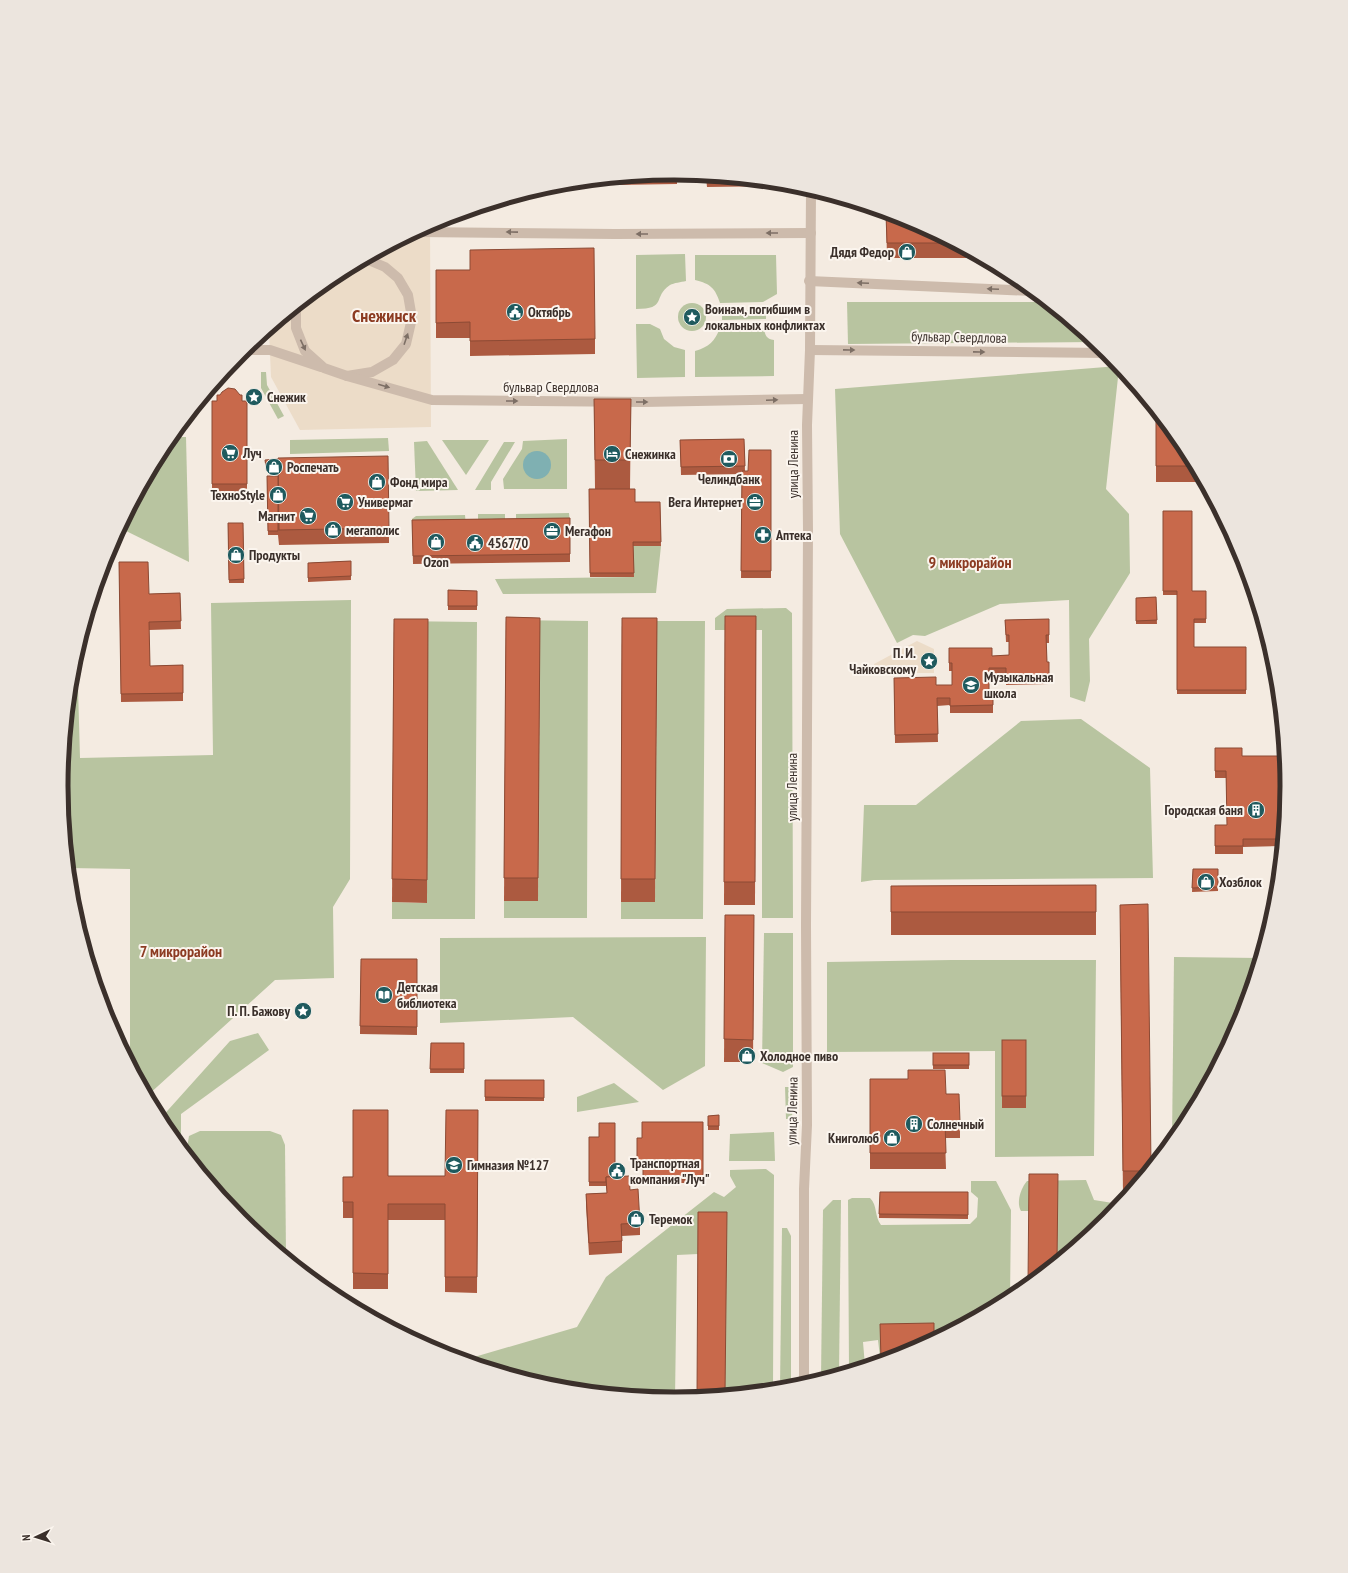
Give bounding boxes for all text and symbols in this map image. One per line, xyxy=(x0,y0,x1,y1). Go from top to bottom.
one-way arrow xyxy=(506,229,518,236)
one-way arrow xyxy=(765,230,778,236)
one-way arrow xyxy=(635,231,648,237)
shop icon: Дядя Федор xyxy=(897,242,917,262)
place label: Дядя Федор xyxy=(830,243,894,261)
one-way arrow xyxy=(857,280,869,287)
one-way arrow xyxy=(987,286,999,293)
place label: Воинам, погибшим в локальных конфликтах xyxy=(704,300,826,334)
public building icon: Октябрь xyxy=(505,302,525,322)
place label: Октябрь xyxy=(528,303,571,321)
district label: Снежинск xyxy=(352,304,417,327)
place icon: Воинам, погибшим в локальных конфликтах xyxy=(682,307,702,327)
street label: бульвар Свердлова xyxy=(911,327,1007,347)
one-way arrow xyxy=(403,333,409,345)
one-way arrow xyxy=(300,339,306,350)
one-way arrow xyxy=(843,347,855,354)
one-way arrow xyxy=(973,349,986,355)
street label: бульвар Свердлова xyxy=(503,378,599,396)
one-way arrow xyxy=(378,384,391,390)
place icon: Снежик xyxy=(244,387,264,407)
place label: Снежик xyxy=(267,388,306,406)
one-way arrow xyxy=(766,397,779,403)
one-way arrow xyxy=(506,398,519,404)
one-way arrow xyxy=(636,399,649,405)
street label: улица Ленина xyxy=(784,430,802,498)
supermarket icon: Луч xyxy=(220,443,240,463)
place label: Луч xyxy=(242,444,262,462)
hotel icon: Снежинка xyxy=(602,444,622,464)
place label: Снежинка xyxy=(625,445,676,463)
bank icon: Челиндбанк xyxy=(719,449,739,469)
shop icon: Роспечать xyxy=(264,457,284,477)
place label: Роспечать xyxy=(287,458,339,476)
place label: Челиндбанк xyxy=(698,470,760,488)
shop icon: Фонд мира xyxy=(367,472,387,492)
place label: Фонд мира xyxy=(390,473,448,491)
shop icon: ТехноStyle xyxy=(268,485,288,505)
place label: ТехноStyle xyxy=(210,486,265,504)
supermarket icon: Универмаг xyxy=(335,492,355,512)
office icon: Вега Интернет xyxy=(745,492,765,512)
place label: Универмаг xyxy=(357,493,413,511)
place label: Вега Интернет xyxy=(668,493,742,511)
supermarket icon: Магнит xyxy=(298,506,318,526)
place label: Магнит xyxy=(258,507,295,525)
shop icon: мегаполис xyxy=(323,520,343,540)
place label: мегаполис xyxy=(346,521,400,539)
office icon: Мегафон xyxy=(542,521,562,541)
place label: Мегафон xyxy=(565,522,611,540)
pharmacy icon: Аптека xyxy=(753,525,773,545)
place label: Аптека xyxy=(775,526,812,544)
shop icon: Ozon xyxy=(426,532,446,552)
public building icon: 456770 xyxy=(465,533,485,553)
place label: 456770 xyxy=(488,534,528,552)
shop icon: Продукты xyxy=(226,545,246,565)
place label: Продукты xyxy=(249,546,300,564)
district label: 9 микрорайон xyxy=(928,552,1012,572)
place label: Ozon xyxy=(423,553,449,571)
place label: П. И. Чайковскому xyxy=(849,644,916,678)
place icon: П. И. Чайковскому xyxy=(919,651,939,671)
place label: Музыкальная школа xyxy=(984,668,1053,702)
school or university icon: Музыкальная школа xyxy=(961,675,981,695)
street label: улица Ленина xyxy=(783,753,801,821)
building icon: Городская баня xyxy=(1246,800,1266,820)
place label: Городская баня xyxy=(1164,801,1243,819)
shop icon: Хозблок xyxy=(1196,872,1216,892)
place label: Хозблок xyxy=(1219,873,1262,891)
district label: 7 микрорайон xyxy=(140,941,222,961)
place label: Детская библиотека xyxy=(397,978,457,1012)
library icon: Детская библиотека xyxy=(374,985,394,1005)
place icon: П. П. Бажову xyxy=(293,1001,313,1021)
place label: П. П. Бажову xyxy=(227,1002,290,1020)
shop icon: Холодное пиво xyxy=(737,1046,757,1066)
place label: Холодное пиво xyxy=(760,1047,838,1065)
street label: улица Ленина xyxy=(782,1077,802,1145)
building icon: Солнечный xyxy=(904,1114,924,1134)
place label: Солнечный xyxy=(927,1115,984,1133)
shop icon: Книголюб xyxy=(882,1128,902,1148)
place label: Книголюб xyxy=(828,1129,879,1147)
place label: Транспортная компания "Луч" xyxy=(630,1154,710,1188)
school or university icon: Гимназия №127 xyxy=(444,1155,464,1175)
place label: Гимназия №127 xyxy=(467,1156,549,1174)
public building icon: Транспортная компания "Луч" xyxy=(607,1161,627,1181)
shop icon: Теремок xyxy=(626,1209,646,1229)
place label: Теремок xyxy=(649,1210,692,1228)
north arrow xyxy=(16,1517,56,1557)
text: N xyxy=(19,1534,33,1541)

